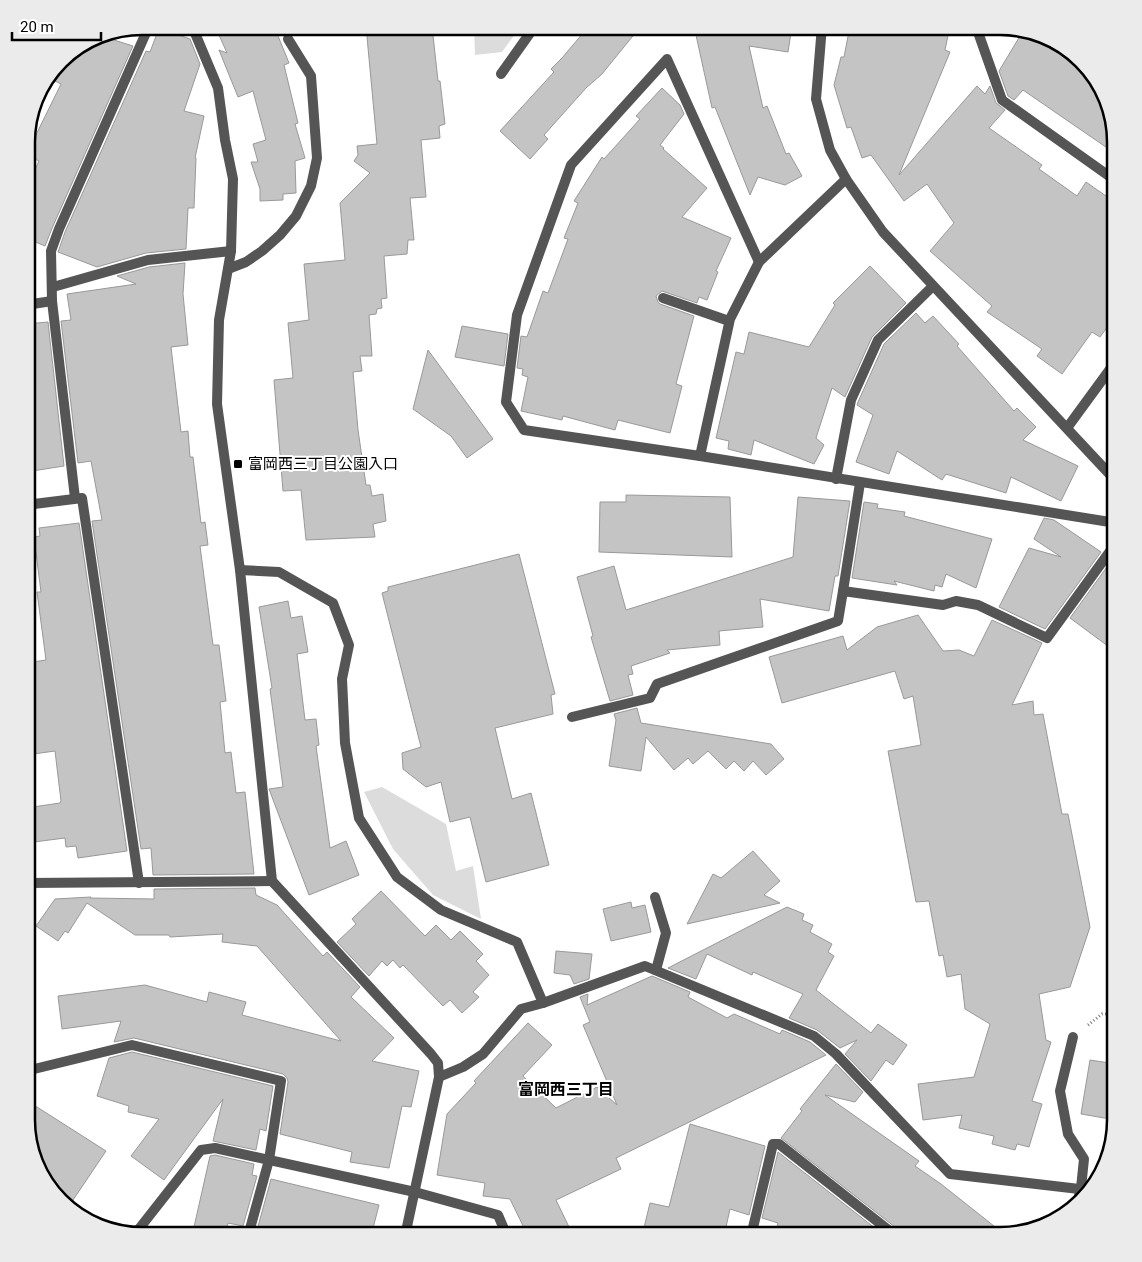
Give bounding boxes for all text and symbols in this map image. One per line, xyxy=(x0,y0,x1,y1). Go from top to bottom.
scale bar xyxy=(12,10,101,42)
text: 20 m xyxy=(20,18,54,36)
place label: 富岡西三丁目公園入口 xyxy=(248,455,398,473)
marker: 富岡西三丁目公園入口 xyxy=(232,458,244,470)
district label: 富岡西三丁目 xyxy=(518,1080,614,1099)

